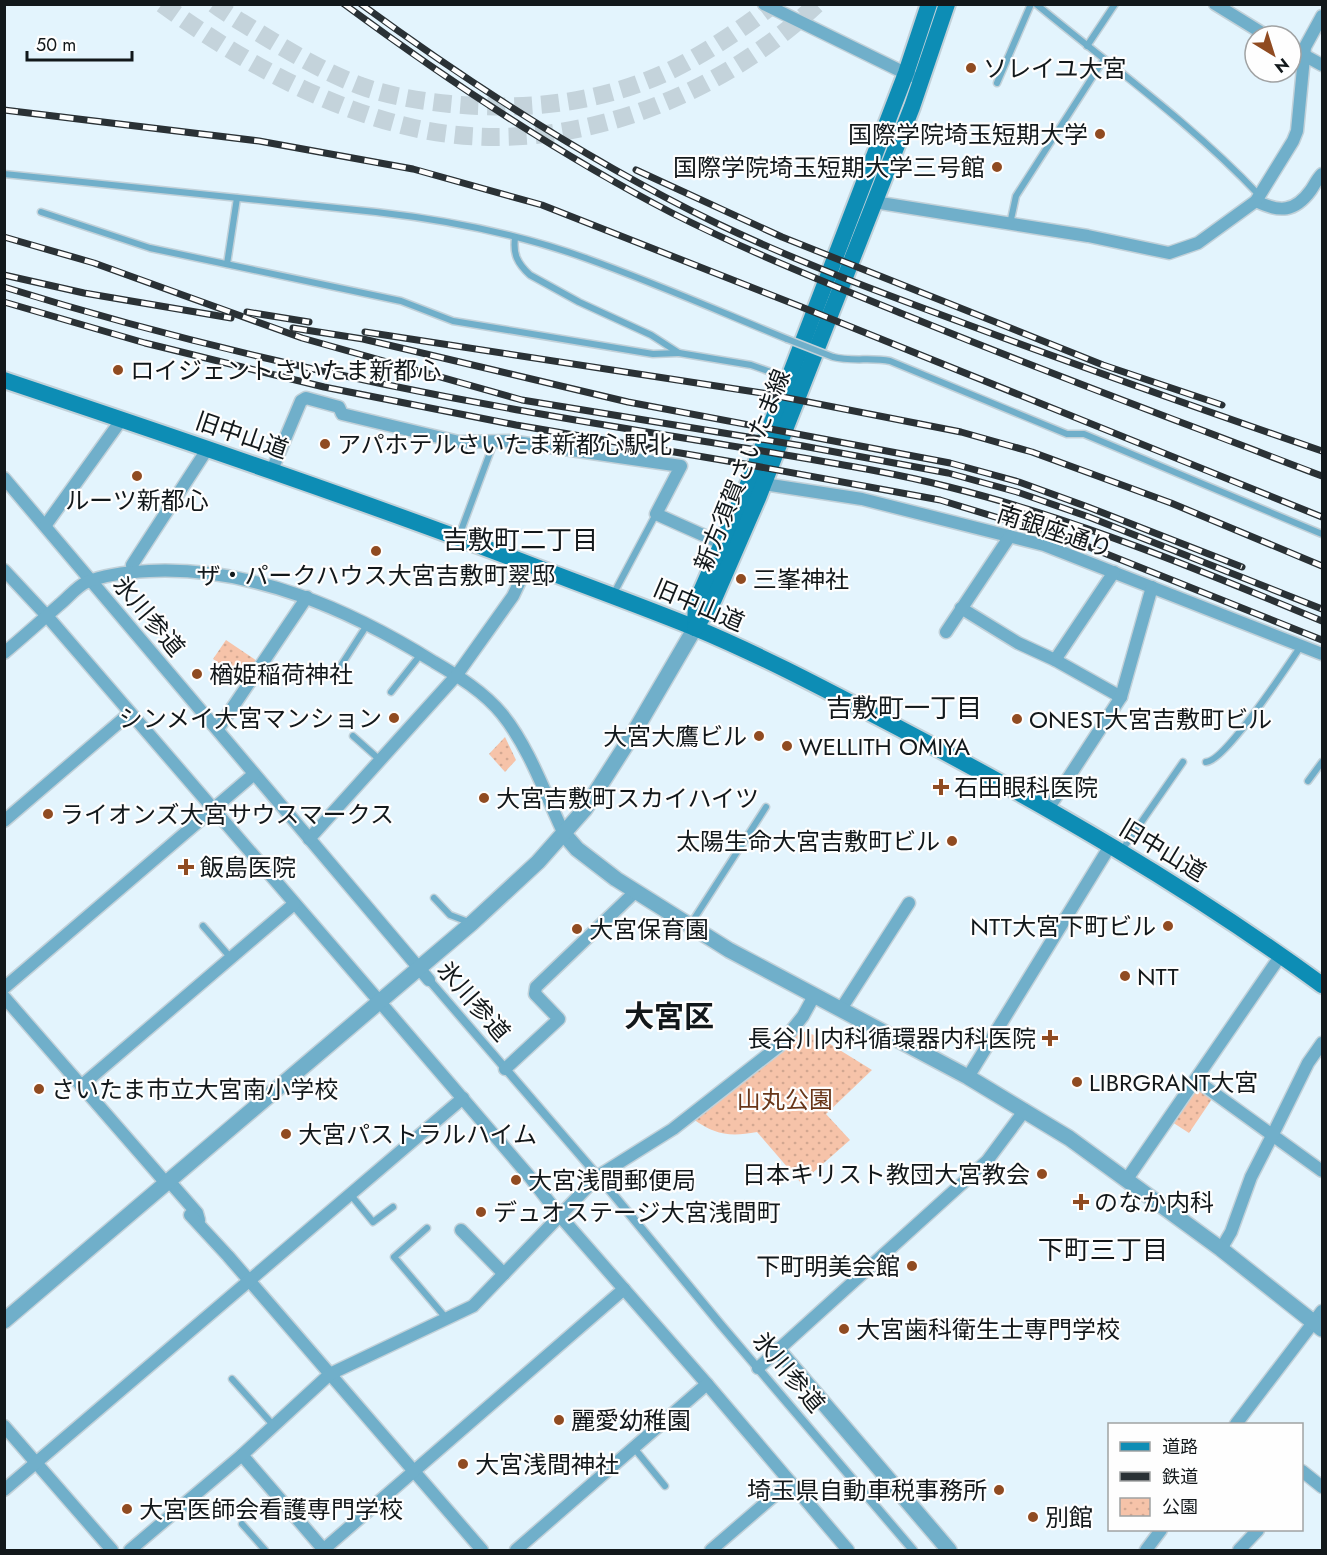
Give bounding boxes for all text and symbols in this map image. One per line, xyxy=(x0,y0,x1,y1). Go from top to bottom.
scale bar xyxy=(27,24,132,62)
north arrow xyxy=(1243,24,1303,84)
text: 50 m xyxy=(36,32,76,58)
place label: ソレイユ大宮 xyxy=(983,51,1127,86)
text: N xyxy=(1270,52,1294,78)
marker: ソレイユ大宮 xyxy=(964,61,978,75)
place label: 国際学院埼玉短期大学 xyxy=(848,117,1088,152)
marker: 国際学院埼玉短期大学 xyxy=(1093,127,1107,141)
place label: 国際学院埼玉短期大学三号館 xyxy=(673,150,985,185)
marker: 国際学院埼玉短期大学三号館 xyxy=(990,160,1004,174)
place label: ロイジェントさいたま新都心 xyxy=(130,353,441,388)
marker: ロイジェントさいたま新都心 xyxy=(111,363,125,377)
street label: 新方須賀さいたま線 xyxy=(685,364,799,576)
street label: 旧中山道 xyxy=(191,403,293,467)
place label: アパホテルさいたま新都心駅北 xyxy=(337,427,672,462)
marker: アパホテルさいたま新都心駅北 xyxy=(318,437,332,451)
marker: ルーツ新都心 xyxy=(130,469,144,483)
place label: ルーツ新都心 xyxy=(65,483,209,518)
street label: 南銀座通り xyxy=(993,496,1117,566)
district label: 吉敷町二丁目 xyxy=(442,521,598,559)
marker: ザ・パークハウス大宮吉敷町翠邸 xyxy=(369,544,383,558)
place label: ザ・パークハウス大宮吉敷町翠邸 xyxy=(197,558,555,593)
place label: 三峯神社 xyxy=(753,562,849,597)
street label: 氷川参道 xyxy=(105,568,193,664)
street label: 旧中山道 xyxy=(648,570,750,640)
marker: 三峯神社 xyxy=(734,572,748,586)
place label: 楢姫稲荷神社 xyxy=(209,657,353,692)
marker: 楢姫稲荷神社 xyxy=(190,667,204,681)
district label: 吉敷町一丁目 xyxy=(826,689,982,727)
place label: シンメイ大宮マンション xyxy=(119,701,382,736)
place label: ONEST大宮吉敷町ビル xyxy=(1029,702,1272,737)
marker: シンメイ大宮マンション xyxy=(387,711,401,725)
marker: ONEST大宮吉敷町ビル xyxy=(1010,712,1024,726)
place label: 大宮大鷹ビル xyxy=(603,719,747,754)
marker: 大宮大鷹ビル xyxy=(752,729,766,743)
place label: WELLITH OMIYA xyxy=(799,729,970,764)
marker: WELLITH OMIYA xyxy=(780,739,794,753)
place label: 石田眼科医院 xyxy=(954,770,1098,805)
marker: 石田眼科医院 xyxy=(932,778,950,796)
place label: 大宮吉敷町スカイハイツ xyxy=(496,781,759,816)
marker: 大宮吉敷町スカイハイツ xyxy=(477,791,491,805)
place label: ライオンズ大宮サウスマークス xyxy=(60,797,394,832)
marker: ライオンズ大宮サウスマークス xyxy=(41,807,55,821)
street label: 旧中山道 xyxy=(1113,810,1213,890)
place label: 太陽生命大宮吉敷町ビル xyxy=(676,824,940,859)
marker: 太陽生命大宮吉敷町ビル xyxy=(945,834,959,848)
place label: 飯島医院 xyxy=(200,850,296,885)
marker: 飯島医院 xyxy=(177,858,195,876)
place label: NTT大宮下町ビル xyxy=(970,909,1156,944)
place label: 大宮保育園 xyxy=(589,912,709,947)
marker: NTT大宮下町ビル xyxy=(1161,919,1175,933)
marker: 大宮保育園 xyxy=(570,922,584,936)
street label: 氷川参道 xyxy=(429,953,519,1049)
place label: NTT xyxy=(1137,959,1179,994)
marker: NTT xyxy=(1118,969,1132,983)
district label: 大宮区 xyxy=(624,995,714,1038)
place label: 長谷川内科循環器内科医院 xyxy=(748,1021,1036,1056)
marker: 長谷川内科循環器内科医院 xyxy=(1041,1029,1059,1047)
place label: LIBRGRANT大宮 xyxy=(1089,1065,1258,1100)
place label: さいたま市立大宮南小学校 xyxy=(51,1072,338,1107)
marker: LIBRGRANT大宮 xyxy=(1070,1075,1084,1089)
marker: さいたま市立大宮南小学校 xyxy=(32,1082,46,1096)
park label: 山丸公園 xyxy=(737,1082,833,1117)
place label: 大宮パストラルハイム xyxy=(298,1117,537,1152)
marker: 大宮パストラルハイム xyxy=(279,1127,293,1141)
place label: 日本キリスト教団大宮教会 xyxy=(742,1157,1030,1192)
place label: 大宮浅間郵便局 xyxy=(528,1163,696,1198)
marker: 日本キリスト教団大宮教会 xyxy=(1035,1167,1049,1181)
marker: 大宮浅間郵便局 xyxy=(509,1173,523,1187)
place label: のなか内科 xyxy=(1094,1185,1214,1220)
marker: のなか内科 xyxy=(1072,1193,1090,1211)
place label: デュオステージ大宮浅間町 xyxy=(493,1195,781,1230)
marker: デュオステージ大宮浅間町 xyxy=(474,1205,488,1219)
district label: 下町三丁目 xyxy=(1038,1231,1168,1269)
place label: 下町明美会館 xyxy=(756,1249,900,1284)
marker: 下町明美会館 xyxy=(905,1259,919,1273)
place label: 大宮歯科衛生士専門学校 xyxy=(856,1312,1120,1347)
marker: 大宮歯科衛生士専門学校 xyxy=(837,1322,851,1336)
street label: 氷川参道 xyxy=(745,1324,833,1420)
place label: 麗愛幼稚園 xyxy=(571,1403,691,1438)
marker: 麗愛幼稚園 xyxy=(552,1413,566,1427)
legend xyxy=(1108,1423,1303,1531)
text: 道路 xyxy=(1162,1434,1198,1460)
place label: 大宮浅間神社 xyxy=(475,1447,619,1482)
marker: 大宮浅間神社 xyxy=(456,1457,470,1471)
text: 鉄道 xyxy=(1162,1464,1198,1490)
place label: 埼玉県自動車税事務所 xyxy=(747,1473,987,1508)
marker: 埼玉県自動車税事務所 xyxy=(992,1483,1006,1497)
place label: 大宮医師会看護専門学校 xyxy=(139,1492,403,1527)
text: 公園 xyxy=(1162,1494,1198,1520)
place label: 別館 xyxy=(1045,1500,1093,1535)
marker: 大宮医師会看護専門学校 xyxy=(120,1502,134,1516)
marker: 別館 xyxy=(1026,1510,1040,1524)

